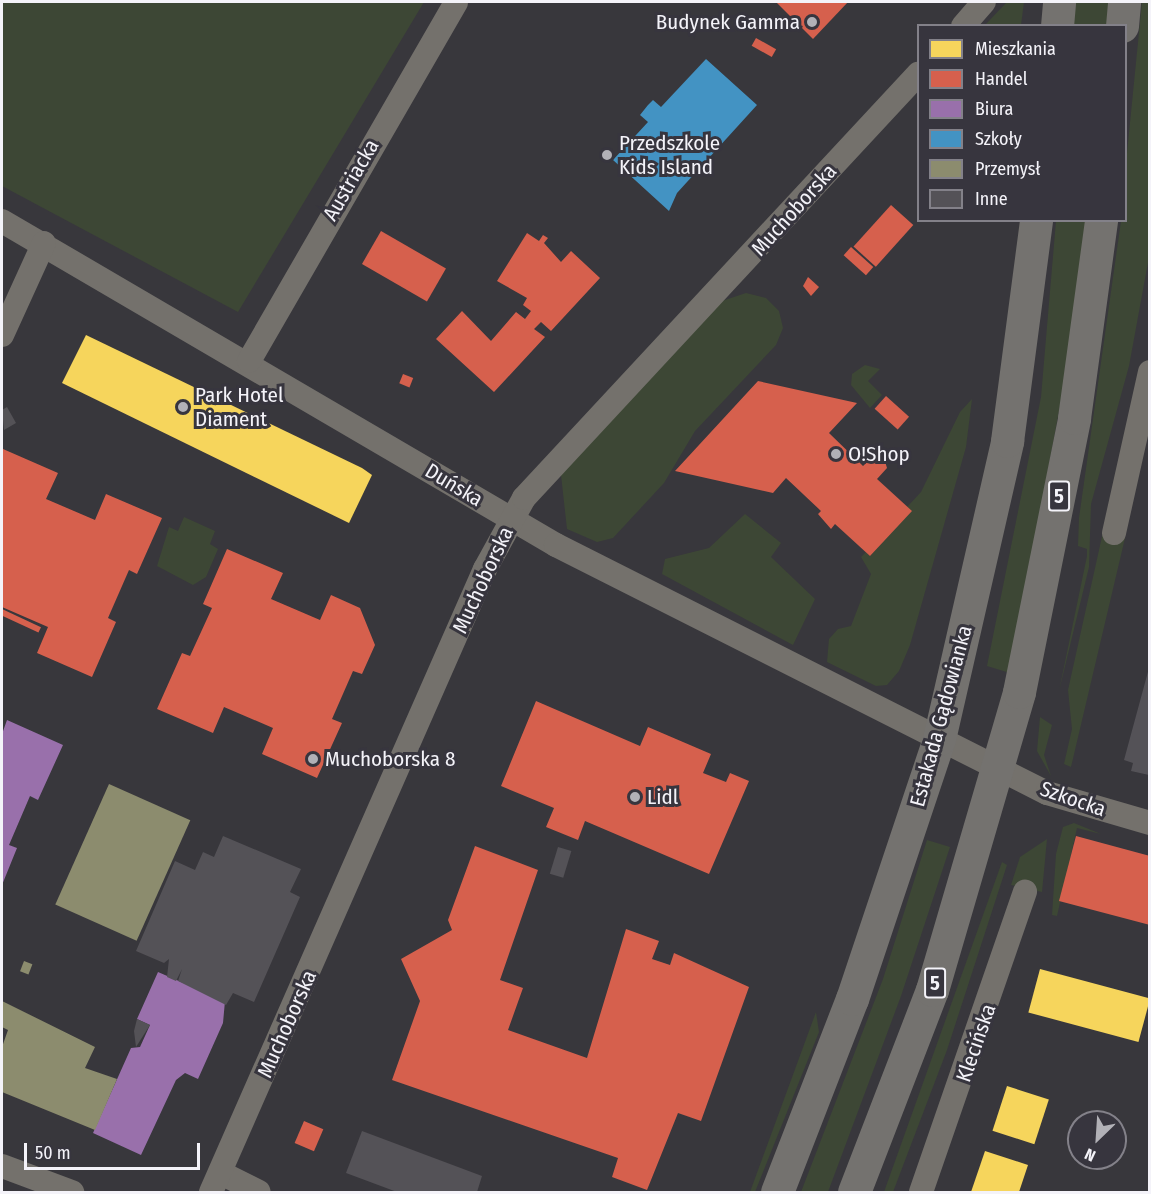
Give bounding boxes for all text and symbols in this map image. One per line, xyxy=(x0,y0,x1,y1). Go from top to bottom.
place label: Budynek Gamma xyxy=(656,9,800,35)
marker: Budynek Gamma xyxy=(805,15,819,29)
legend xyxy=(917,24,1127,222)
text: Mieszkania xyxy=(975,38,1056,60)
text: Handel xyxy=(975,68,1028,90)
text: Biura xyxy=(975,98,1013,120)
text: Szkoły xyxy=(975,128,1022,150)
place label: Przedszkole Kids Island xyxy=(619,130,720,180)
street label: Austriacka xyxy=(318,135,384,225)
marker: Przedszkole Kids Island xyxy=(600,148,614,162)
text: Przemysł xyxy=(975,158,1040,180)
street label: Muchoborska xyxy=(746,159,842,261)
text: Inne xyxy=(975,188,1008,210)
place label: Park Hotel Diament xyxy=(195,382,283,432)
marker: Park Hotel Diament xyxy=(176,400,190,414)
place label: O!Shop xyxy=(848,441,910,467)
marker: O!Shop xyxy=(829,447,843,461)
street label: Duńska xyxy=(421,458,487,512)
road number: 5 xyxy=(1047,479,1071,513)
street label: Muchoborska xyxy=(447,523,519,637)
street label: Estakada Gądowianka xyxy=(905,623,977,809)
place label: Muchoborska 8 xyxy=(325,746,455,772)
marker: Muchoborska 8 xyxy=(306,752,320,766)
street label: Szkocka xyxy=(1037,776,1109,822)
place label: Lidl xyxy=(647,784,678,810)
marker: Lidl xyxy=(628,790,642,804)
street label: Muchoborska xyxy=(252,966,322,1082)
road number: 5 xyxy=(923,966,947,1000)
street label: Klecińska xyxy=(951,1001,1001,1085)
north arrow xyxy=(1067,1110,1127,1170)
scale bar xyxy=(27,1131,202,1169)
text: 50 m xyxy=(35,1142,71,1164)
text: N xyxy=(1082,1144,1098,1166)

